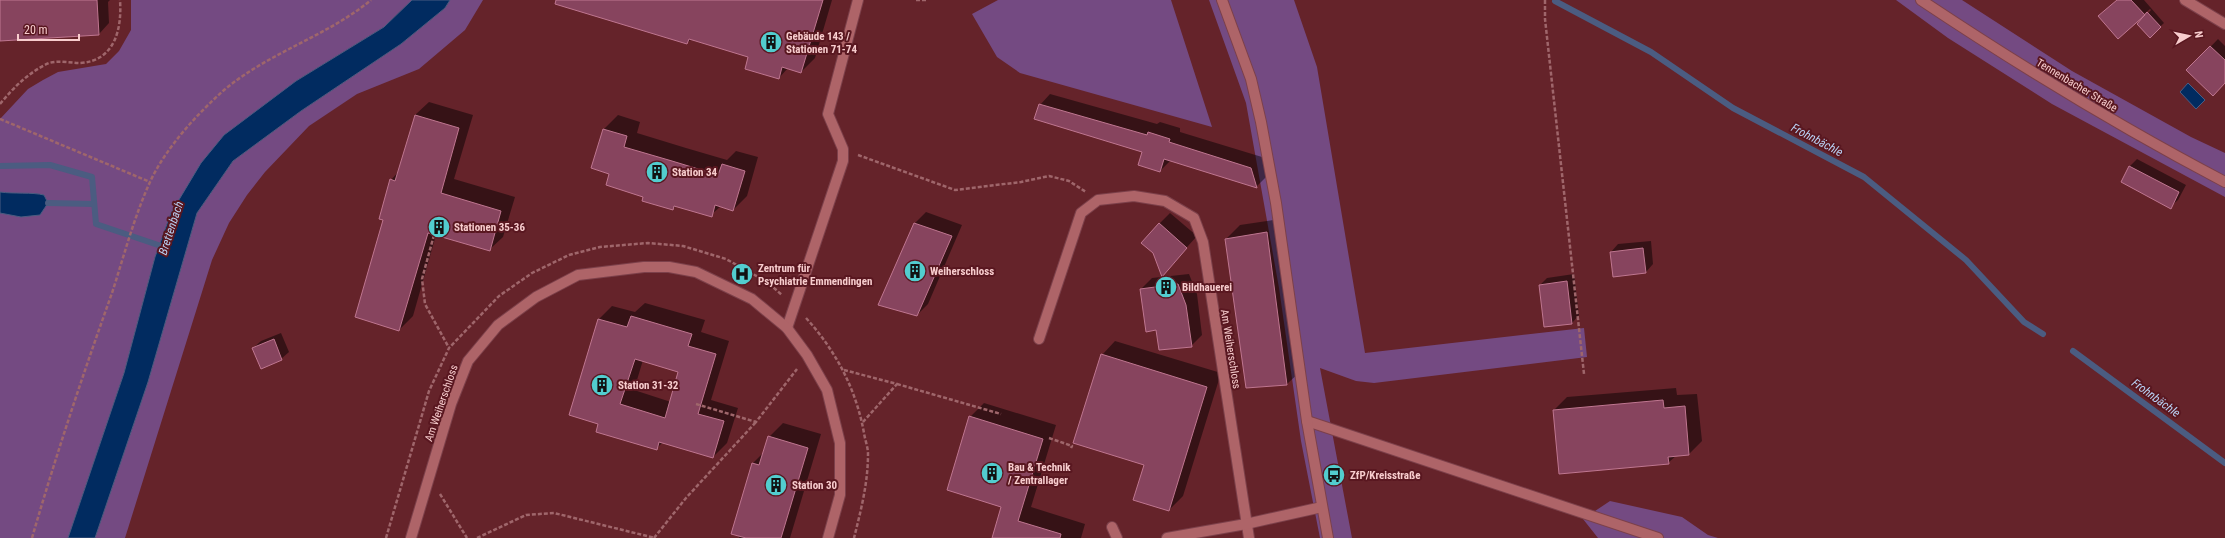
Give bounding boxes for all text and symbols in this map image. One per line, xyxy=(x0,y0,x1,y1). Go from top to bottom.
scale bar xyxy=(18,16,79,42)
north arrow xyxy=(2169,16,2209,56)
text: 20 m xyxy=(24,23,48,37)
building icon: Gebäude 143 / Stationen 71-74 xyxy=(758,29,784,55)
place label: Gebäude 143 / Stationen 71-74 xyxy=(786,30,857,56)
text: N xyxy=(2191,30,2205,39)
street label: Tennenbacher Straße xyxy=(2034,56,2119,115)
water label: Frohnbächle xyxy=(1789,121,1846,160)
building icon: Station 34 xyxy=(644,159,670,185)
place label: Station 34 xyxy=(672,166,718,179)
water label: Brettenbach xyxy=(156,199,186,257)
building icon: Stationen 35-36 xyxy=(426,214,452,240)
place label: Stationen 35-36 xyxy=(454,221,525,234)
building icon: Weiherschloss xyxy=(902,258,928,284)
hospital icon: Zentrum für Psychiatrie Emmendingen xyxy=(729,261,755,287)
place label: Zentrum für Psychiatrie Emmendingen xyxy=(758,262,872,288)
place label: Weiherschloss xyxy=(930,265,994,278)
building icon: Bildhauerei xyxy=(1153,274,1179,300)
place label: Bildhauerei xyxy=(1182,281,1232,294)
street label: Am Weiherschloss xyxy=(1218,308,1243,390)
street label: Am Weiherschloss xyxy=(422,363,461,443)
building icon: Station 31-32 xyxy=(589,372,615,398)
water label: Frohnbächle xyxy=(2129,376,2183,421)
place label: Station 31-32 xyxy=(618,379,679,392)
building icon: Bau & Technik / Zentrallager xyxy=(979,460,1005,486)
place label: Bau & Technik / Zentrallager xyxy=(1008,461,1071,487)
bus stop icon: ZfP/Kreisstraße xyxy=(1321,462,1347,488)
place label: ZfP/Kreisstraße xyxy=(1350,469,1420,482)
building icon: Station 30 xyxy=(763,472,789,498)
place label: Station 30 xyxy=(792,479,838,492)

